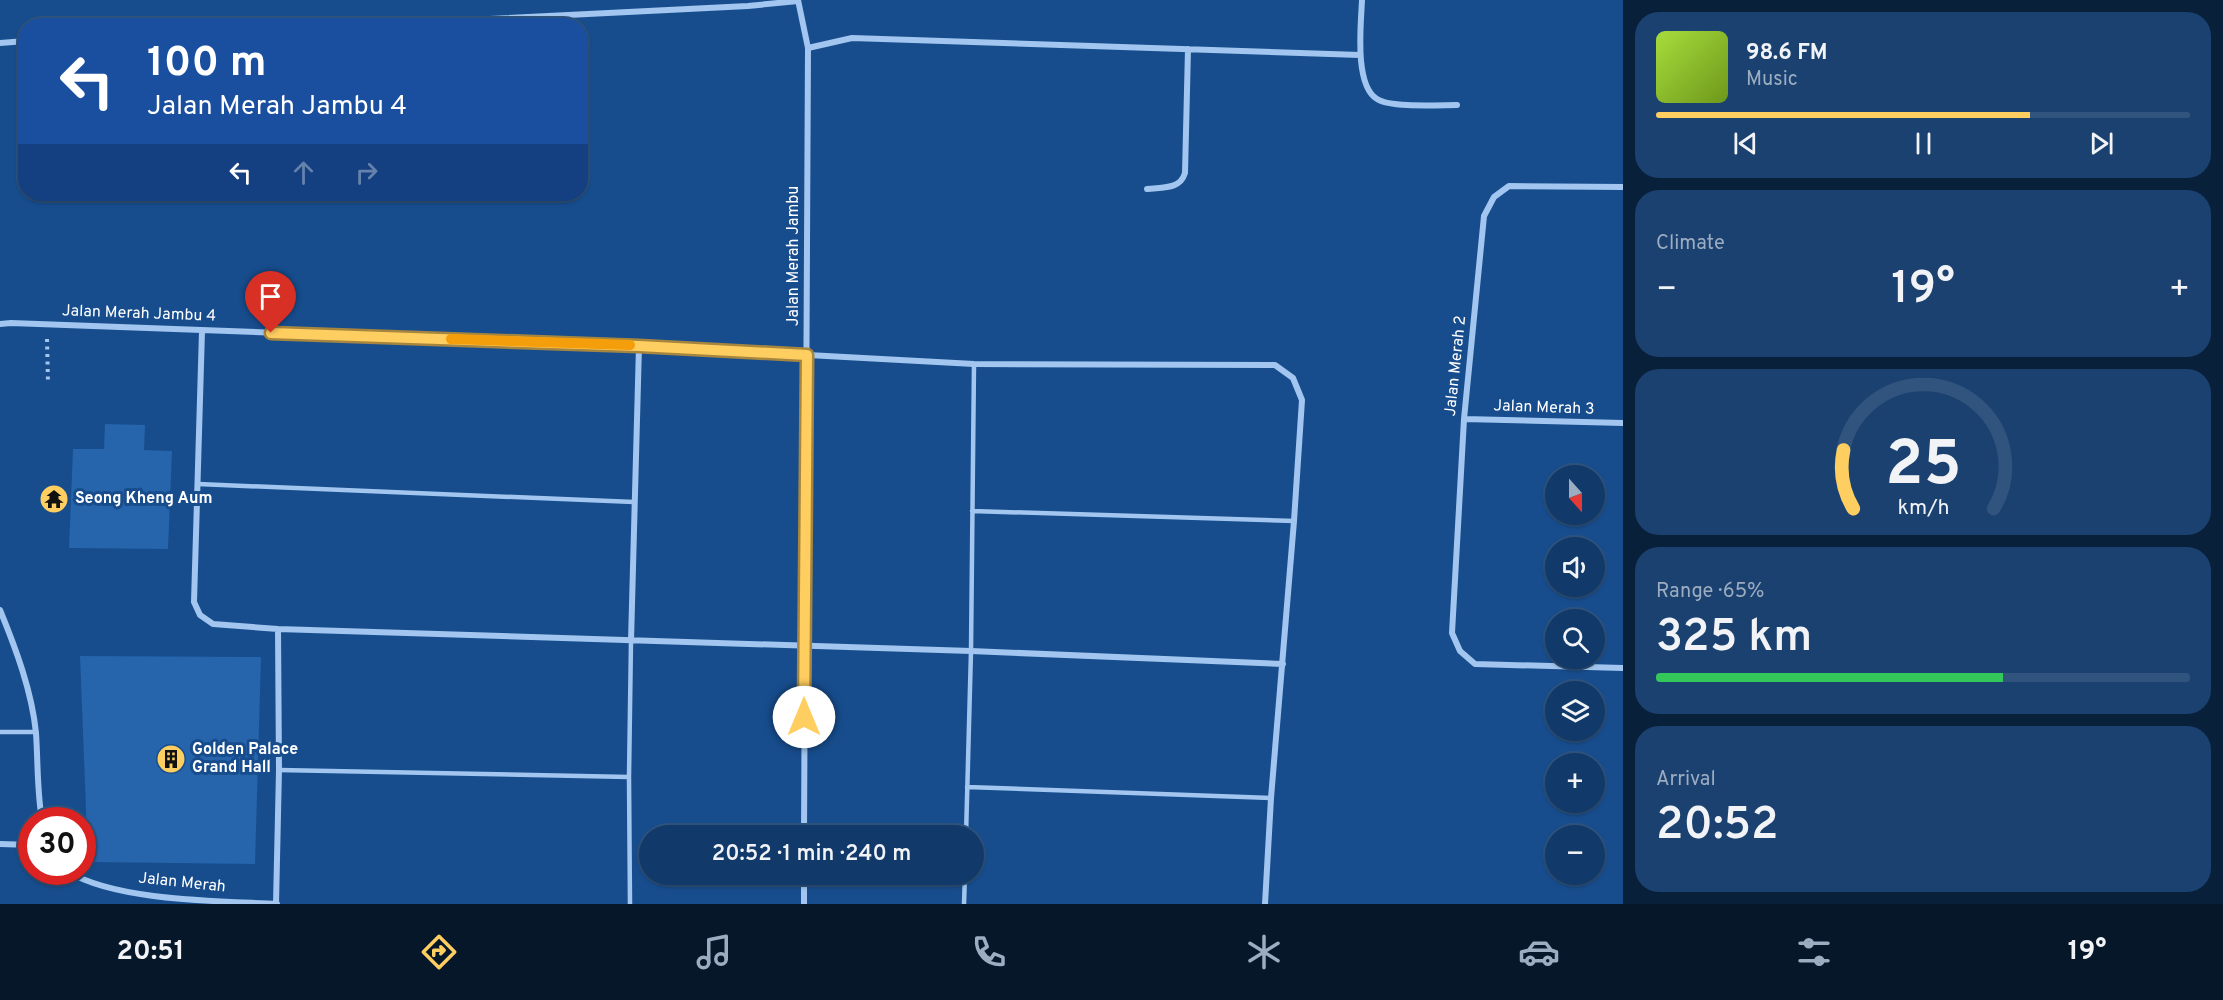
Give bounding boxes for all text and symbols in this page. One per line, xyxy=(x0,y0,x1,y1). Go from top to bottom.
text: 100 m xyxy=(147,38,266,91)
text: 98.6 FM xyxy=(1746,40,1828,67)
icon: left xyxy=(48,42,126,120)
text: Music xyxy=(1746,67,1798,93)
text: Jalan Merah Jambu 4 xyxy=(147,90,407,124)
icon: previous xyxy=(1729,127,1762,160)
icon: pause xyxy=(1907,127,1940,160)
icon: next xyxy=(2085,127,2118,160)
icon: left xyxy=(224,156,257,189)
icon: ahead xyxy=(287,156,320,189)
icon: right xyxy=(350,156,383,189)
street label: Jalan Merah Jambu xyxy=(784,186,804,326)
text: Climate xyxy=(1656,231,1725,257)
text: 19° xyxy=(1891,262,1955,319)
text: − xyxy=(1656,270,1677,312)
text: + xyxy=(2169,270,2190,312)
pin xyxy=(245,271,296,333)
icon: arrive xyxy=(254,280,287,313)
street label: Jalan Merah Jambu 4 xyxy=(62,301,216,327)
street label: Jalan Merah 2 xyxy=(1441,315,1471,417)
street label: Jalan Merah 3 xyxy=(1493,396,1595,420)
text: 25 xyxy=(1885,428,1961,507)
north arrow xyxy=(1545,465,1605,525)
map controls xyxy=(1545,465,1605,885)
temple icon: Seong Kheng Aum xyxy=(38,483,70,515)
place label: Seong Kheng Aum xyxy=(75,489,212,509)
text: km/h xyxy=(1897,495,1949,522)
button: sound xyxy=(1545,537,1605,597)
text: Range · 65% xyxy=(1656,579,1765,605)
button: search xyxy=(1545,609,1605,669)
text: 325 km xyxy=(1656,610,1812,667)
button: layers xyxy=(1545,681,1605,741)
position arrow xyxy=(772,685,836,749)
place label: Golden Palace Grand Hall xyxy=(192,740,298,778)
building icon: Golden Palace Grand Hall xyxy=(155,743,187,775)
button: + xyxy=(1545,753,1605,813)
text: Arrival xyxy=(1656,767,1716,793)
text: 20:52 xyxy=(1656,798,1779,855)
speed limit sign: 30 xyxy=(18,807,96,885)
button: − xyxy=(1545,825,1605,885)
text: 20:52 · 1 min · 240 m xyxy=(712,841,911,868)
street label: Jalan Merah xyxy=(137,868,227,898)
icon: directions xyxy=(418,931,460,973)
icon: music xyxy=(693,931,735,973)
icon: phone xyxy=(968,931,1010,973)
icon: climate xyxy=(1243,931,1285,973)
icon: car xyxy=(1518,931,1560,973)
icon: filters xyxy=(1793,931,1835,973)
text: 20:51 xyxy=(117,935,185,969)
text: 19° xyxy=(2068,935,2106,969)

